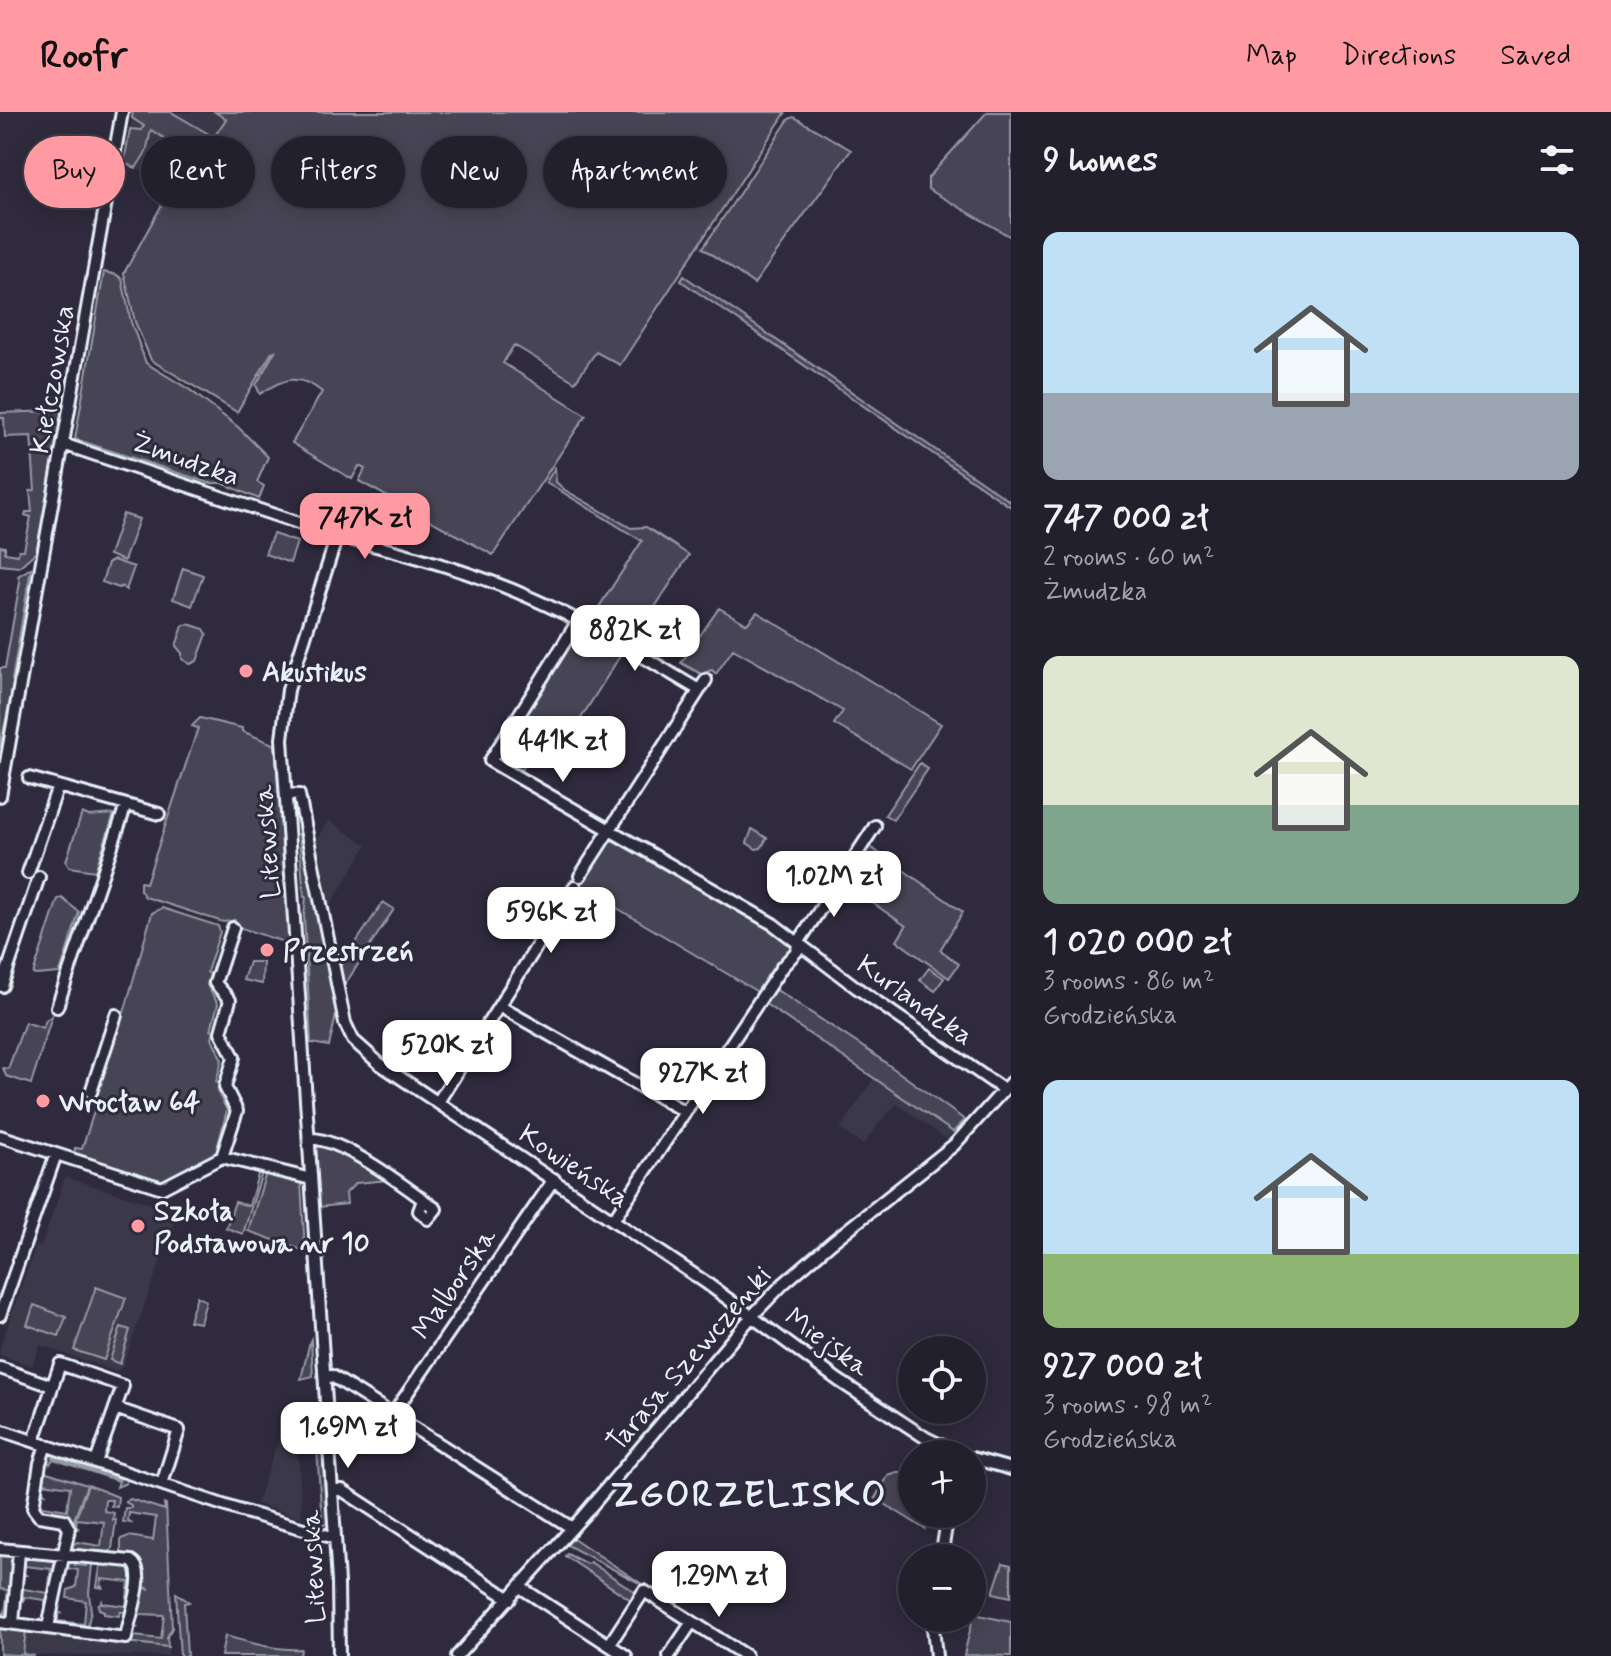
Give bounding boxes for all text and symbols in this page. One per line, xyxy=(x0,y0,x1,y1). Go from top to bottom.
text: Roofr xyxy=(40,32,127,81)
text: Map xyxy=(1246,38,1297,75)
text: Directions xyxy=(1341,38,1456,75)
text: Saved xyxy=(1500,38,1571,75)
chip: Buy xyxy=(24,136,125,208)
chip: Rent xyxy=(141,136,255,208)
chip: Filters xyxy=(271,136,405,208)
chip: New xyxy=(421,136,527,208)
chip: Apartment xyxy=(543,136,727,208)
text: 9 homes xyxy=(1043,138,1158,183)
icon: filters xyxy=(1535,138,1579,182)
icon: home xyxy=(1239,284,1383,428)
street label: Kiełczowska xyxy=(22,302,85,457)
street label: Żmudzka xyxy=(126,425,244,496)
pin: 747K zł xyxy=(291,493,439,561)
text: 747 000 zł xyxy=(1043,496,1209,541)
text: 747K zł xyxy=(318,502,412,536)
text: 2 rooms · 60 m² xyxy=(1043,541,1214,575)
text: Żmudzka xyxy=(1043,575,1147,609)
pin: 882K zł xyxy=(561,605,709,673)
text: 882K zł xyxy=(589,614,681,648)
place label: Akustikus xyxy=(262,655,367,692)
marker: Akustikus xyxy=(237,662,255,680)
icon: home xyxy=(1239,708,1383,852)
pin: 441K zł xyxy=(489,716,637,784)
text: 441K zł xyxy=(518,725,608,759)
street label: Litewska xyxy=(246,784,291,900)
pin: 1.02M zł xyxy=(751,851,917,919)
text: 1.02M zł xyxy=(785,860,883,894)
pin: 596K zł xyxy=(477,887,625,955)
text: 596K zł xyxy=(505,896,597,930)
text: 1 020 000 zł xyxy=(1043,920,1232,965)
place label: Przestrzeń xyxy=(283,934,414,971)
marker: Przestrzeń xyxy=(258,941,276,959)
street label: Kurlandzka xyxy=(849,947,981,1055)
text: 3 rooms · 86 m² xyxy=(1043,965,1214,999)
text: Grodzieńska xyxy=(1043,999,1177,1033)
pin: 520K zł xyxy=(373,1020,521,1088)
text: 520K zł xyxy=(400,1029,494,1063)
pin: 927K zł xyxy=(629,1048,777,1116)
text: 927K zł xyxy=(658,1057,748,1091)
place label: Wrocław 64 xyxy=(59,1085,200,1122)
marker: Wrocław 64 xyxy=(34,1092,52,1110)
street label: Kowieńska xyxy=(511,1116,636,1218)
icon: home xyxy=(1239,1132,1383,1276)
place label: Szkoła Podstawowa nr 10 xyxy=(154,1194,370,1263)
marker: Szkoła Podstawowa nr 10 xyxy=(129,1217,147,1235)
street label: Malborska xyxy=(404,1221,506,1347)
street label: Tarasa Szewczenki xyxy=(599,1259,781,1460)
street label: Miejska xyxy=(777,1300,877,1386)
map controls xyxy=(898,1336,986,1632)
button: locate xyxy=(898,1336,986,1424)
text: 927 000 zł xyxy=(1043,1344,1202,1389)
text: 3 rooms · 98 m² xyxy=(1043,1389,1212,1423)
pin: 1.69M zł xyxy=(265,1402,431,1470)
text: 1.69M zł xyxy=(299,1411,397,1445)
text: Grodzieńska xyxy=(1043,1423,1177,1457)
button: + xyxy=(898,1440,986,1528)
district label: ZGORZELISKO xyxy=(610,1473,888,1520)
street label: Litewska xyxy=(293,1509,336,1625)
button: − xyxy=(898,1544,986,1632)
pin: 1.29M zł xyxy=(636,1551,802,1619)
text: 1.29M zł xyxy=(670,1560,768,1594)

